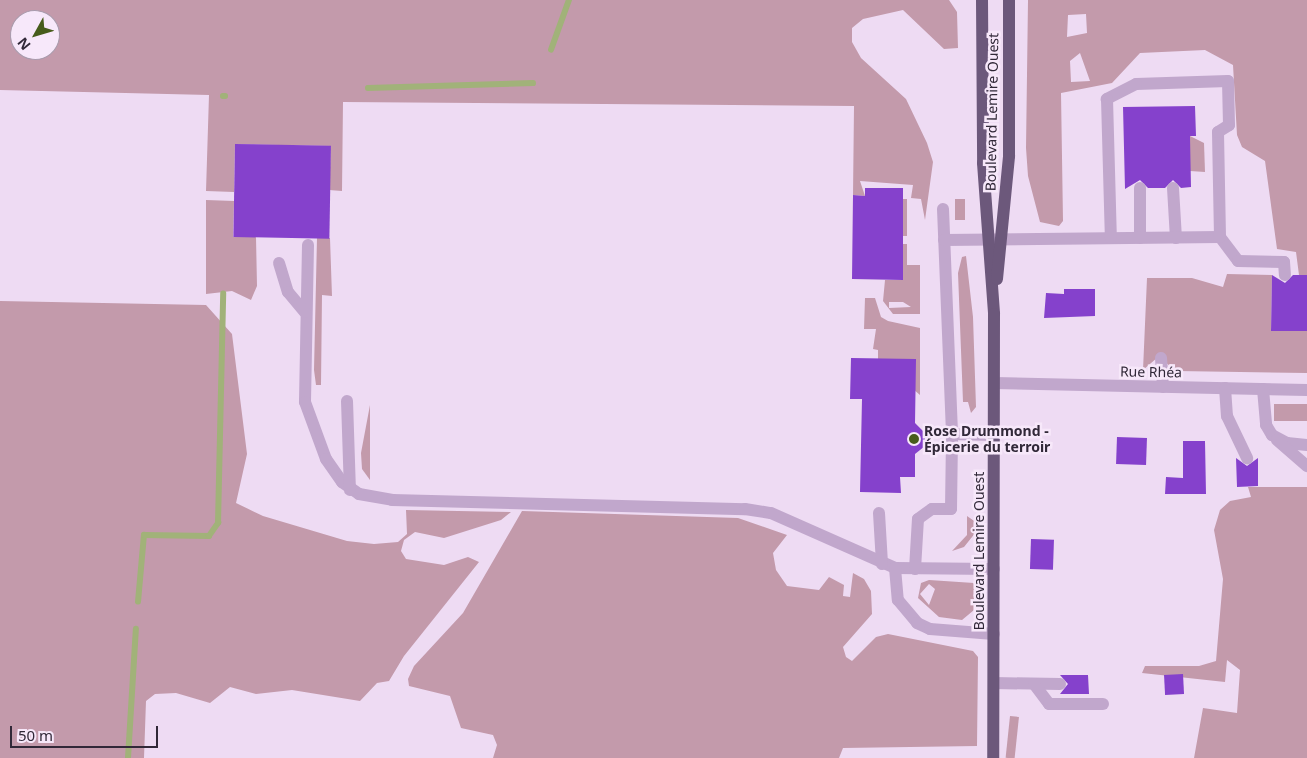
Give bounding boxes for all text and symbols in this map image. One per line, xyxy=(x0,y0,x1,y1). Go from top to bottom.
north arrow xyxy=(10,10,60,60)
street label: Boulevard Lemire Ouest xyxy=(982,33,1002,191)
text: N xyxy=(13,34,35,55)
street label: Rue Rhéa xyxy=(1120,363,1182,381)
place label: Rose Drummond - Épicerie du terroir xyxy=(924,423,1050,456)
marker: Rose Drummond - Épicerie du terroir xyxy=(908,433,920,445)
street label: Boulevard Lemire Ouest xyxy=(971,472,987,630)
scale bar xyxy=(12,716,160,748)
text: 50 m xyxy=(18,725,53,745)

